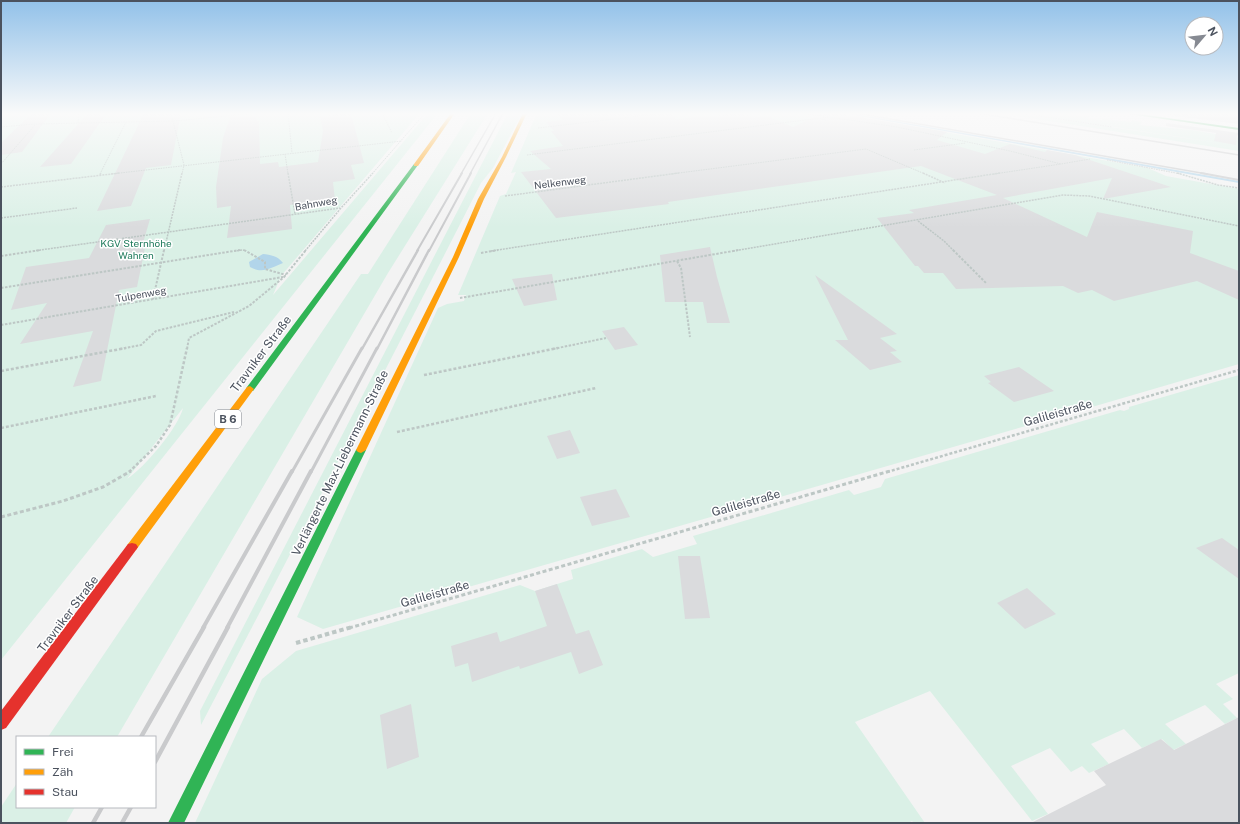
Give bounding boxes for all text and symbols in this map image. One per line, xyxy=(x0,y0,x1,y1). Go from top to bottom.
north arrow xyxy=(1184,16,1224,56)
text: N xyxy=(1206,25,1220,38)
street label: Nelkenweg xyxy=(533,173,587,191)
street label: Bahnweg xyxy=(294,193,338,213)
park label: KGV Sternhöhe Wahren xyxy=(100,237,172,261)
street label: Tulpenweg xyxy=(115,284,167,304)
street label: Travniker Straße xyxy=(228,313,294,395)
street label: Verlängerte Max-Liebermann-Straße xyxy=(289,368,391,558)
street label: Galileistraße xyxy=(1022,396,1094,429)
road number: B 6 xyxy=(215,410,241,428)
street label: Galileistraße xyxy=(710,486,782,519)
street label: Travniker Straße xyxy=(35,573,101,655)
street label: Galileistraße xyxy=(399,577,471,610)
legend xyxy=(16,736,156,808)
text: Frei xyxy=(52,745,74,759)
text: Zäh xyxy=(52,765,73,779)
text: Stau xyxy=(52,785,78,799)

